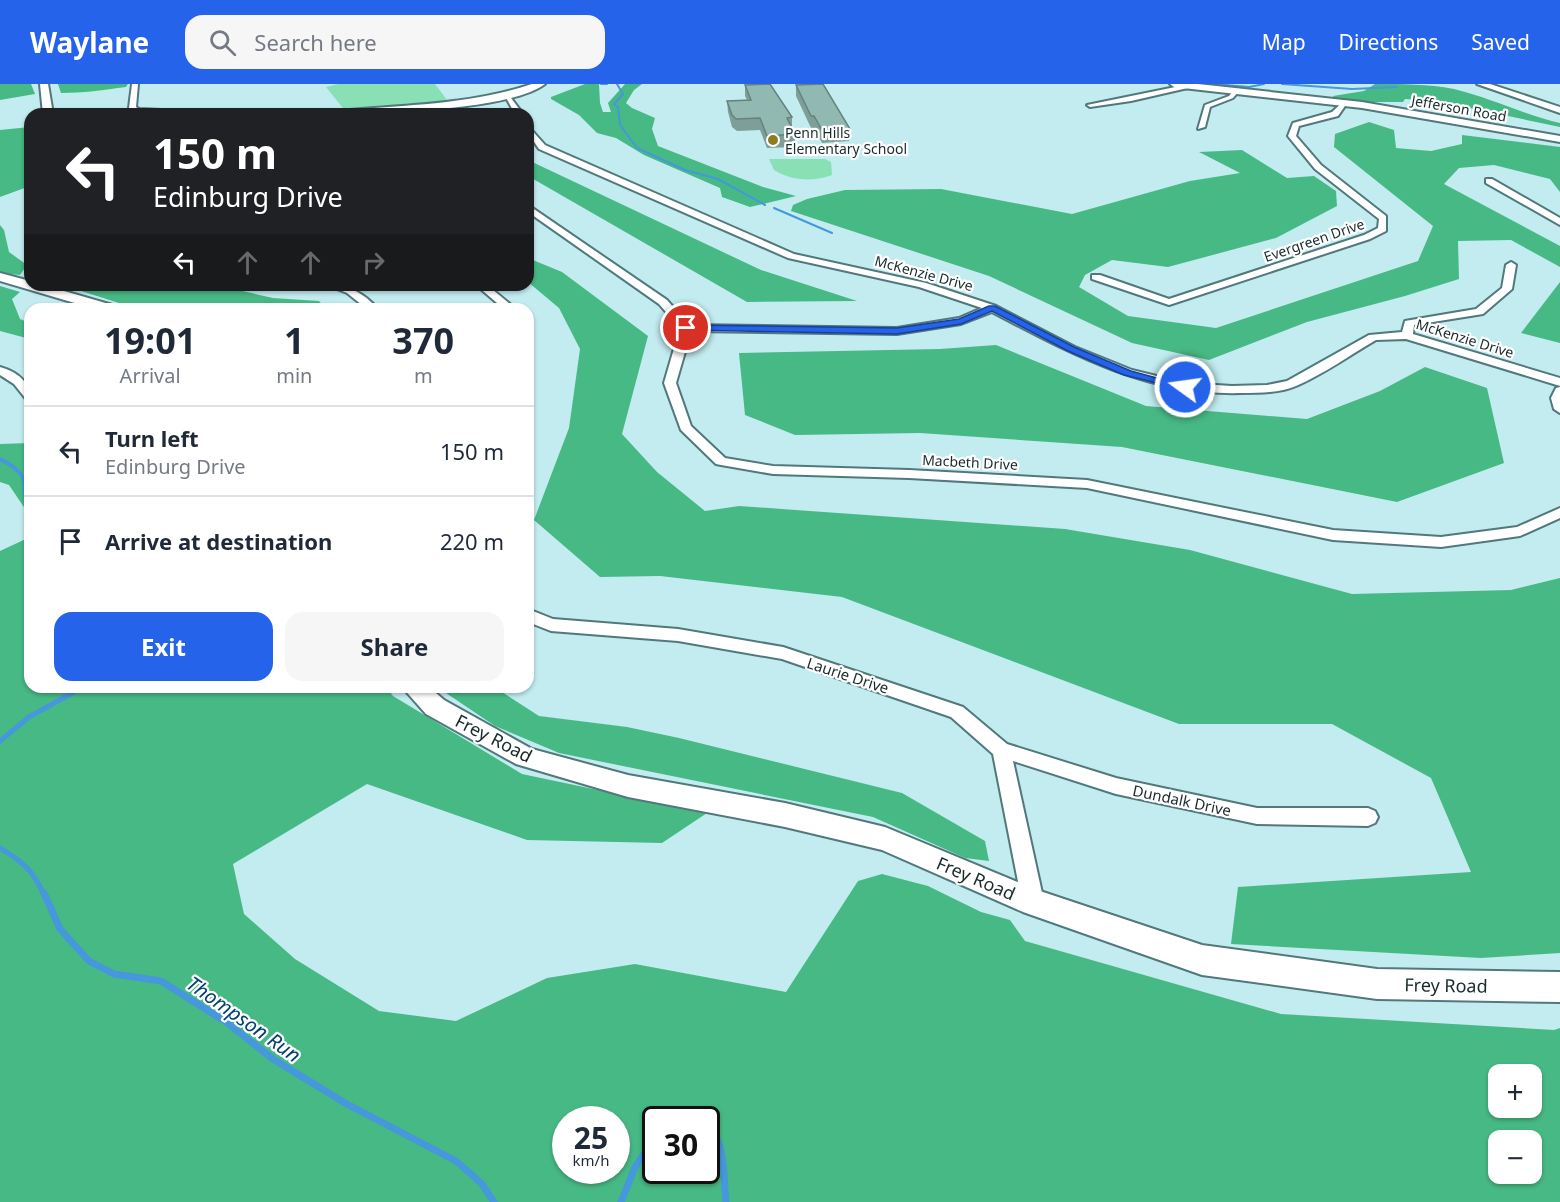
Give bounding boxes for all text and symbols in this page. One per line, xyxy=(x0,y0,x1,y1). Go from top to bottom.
search box xyxy=(185,15,605,69)
text: Waylane xyxy=(30,23,149,61)
icon: search xyxy=(206,26,239,59)
text: Search here xyxy=(254,27,377,57)
text: Map xyxy=(1262,28,1306,56)
text: Directions xyxy=(1339,28,1438,56)
text: Saved xyxy=(1471,28,1530,56)
street label: Jefferson Road xyxy=(1408,90,1508,126)
place label: Penn Hills Elementary School xyxy=(785,123,907,158)
text: 150 m xyxy=(153,124,277,181)
icon: left xyxy=(54,132,132,210)
marker: Penn Hills Elementary School xyxy=(766,133,780,147)
text: Edinburg Drive xyxy=(153,178,343,215)
street label: Evergreen Drive xyxy=(1261,214,1367,266)
icon: left xyxy=(168,246,201,279)
icon: ahead xyxy=(231,246,264,279)
icon: ahead xyxy=(294,246,327,279)
icon: right xyxy=(357,246,390,279)
street label: McKenzie Drive xyxy=(873,251,975,295)
pin xyxy=(660,302,711,353)
icon: arrive xyxy=(669,311,702,344)
street label: McKenzie Drive xyxy=(1414,314,1516,362)
text: 19:01 xyxy=(104,316,196,365)
text: 1 xyxy=(284,316,305,365)
text: 370 xyxy=(392,316,454,365)
position arrow xyxy=(1153,355,1217,419)
text: Arrival xyxy=(120,362,181,389)
text: min xyxy=(276,362,312,389)
text: m xyxy=(414,362,433,389)
text: Turn left xyxy=(105,423,199,453)
icon: left xyxy=(54,435,87,468)
text: 150 m xyxy=(440,436,504,466)
street label: Macbeth Drive xyxy=(922,450,1018,474)
text: Edinburg Drive xyxy=(105,453,246,480)
icon: arrive xyxy=(54,525,87,558)
text: Arrive at destination xyxy=(105,526,332,556)
text: 220 m xyxy=(440,526,504,556)
button: Exit xyxy=(54,612,273,681)
button: Share xyxy=(285,612,504,681)
street label: Laurie Drive xyxy=(804,652,892,698)
street label: Frey Road xyxy=(451,708,537,768)
street label: Dundalk Drive xyxy=(1131,780,1233,820)
street label: Frey Road xyxy=(933,851,1019,905)
water label: Thompson Run xyxy=(182,970,306,1068)
street label: Frey Road xyxy=(1404,972,1488,998)
map controls xyxy=(1488,1064,1542,1184)
button: + xyxy=(1488,1064,1542,1118)
speed limit sign: 30 xyxy=(642,1106,720,1184)
text: 25 xyxy=(574,1117,608,1158)
button: − xyxy=(1488,1130,1542,1184)
text: km/h xyxy=(573,1150,609,1170)

